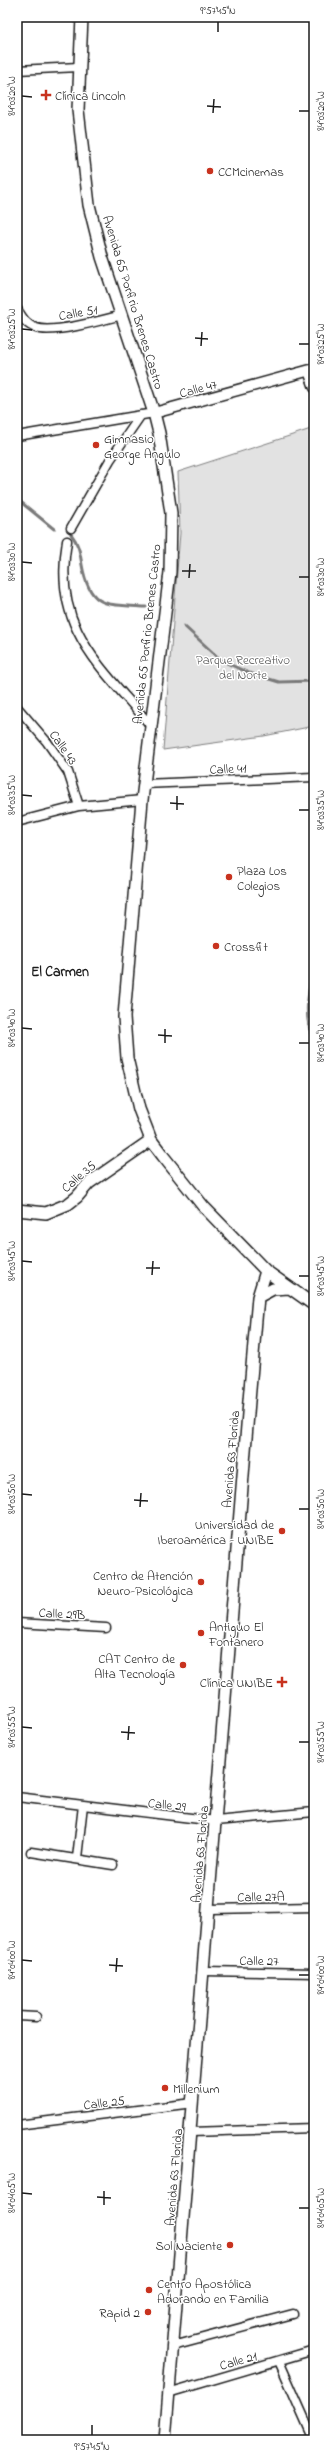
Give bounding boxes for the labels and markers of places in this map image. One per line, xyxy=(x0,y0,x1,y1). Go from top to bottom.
place label: Clínica Lincoln xyxy=(55,87,126,106)
marker: Clínica Lincoln xyxy=(40,89,52,101)
place label: CCMcinemas xyxy=(218,163,284,182)
marker: CCMcinemas xyxy=(205,166,215,176)
place label: Gimnasio George Angulo xyxy=(104,430,181,465)
marker: Gimnasio George Angulo xyxy=(91,440,101,450)
place label: Plaza Los Colegios xyxy=(237,862,287,897)
marker: Plaza Los Colegios xyxy=(224,872,234,882)
place label: Crossfit xyxy=(224,938,269,957)
marker: Crossfit xyxy=(211,941,221,951)
place label: Universidad de Iberoamérica - UNIBE xyxy=(157,1516,274,1550)
marker: Universidad de Iberoamérica - UNIBE xyxy=(277,1526,287,1536)
place label: Centro de Atención Neuro-Psicológica xyxy=(93,1567,193,1602)
marker: Centro de Atención Neuro-Psicológica xyxy=(196,1577,206,1587)
place label: Antiguo El Fontanero xyxy=(208,1618,264,1652)
marker: Antiguo El Fontanero xyxy=(196,1628,206,1638)
place label: CAT Centro de Alta Tecnología xyxy=(94,1650,175,1685)
marker: CAT Centro de Alta Tecnología xyxy=(178,1660,188,1670)
place label: Clínica UNIBE xyxy=(200,1674,273,1693)
marker: Clínica UNIBE xyxy=(276,1676,288,1688)
place label: Millenium xyxy=(173,2080,220,2099)
marker: Millenium xyxy=(160,2083,170,2093)
place label: Sol Naciente xyxy=(156,2237,222,2256)
marker: Sol Naciente xyxy=(225,2240,235,2250)
place label: Centro Apostólica Adorando en Familia xyxy=(157,2275,269,2309)
marker: Centro Apostólica Adorando en Familia xyxy=(144,2285,154,2295)
place label: Rapid 2 xyxy=(99,2304,141,2323)
marker: Rapid 2 xyxy=(143,2307,153,2317)

